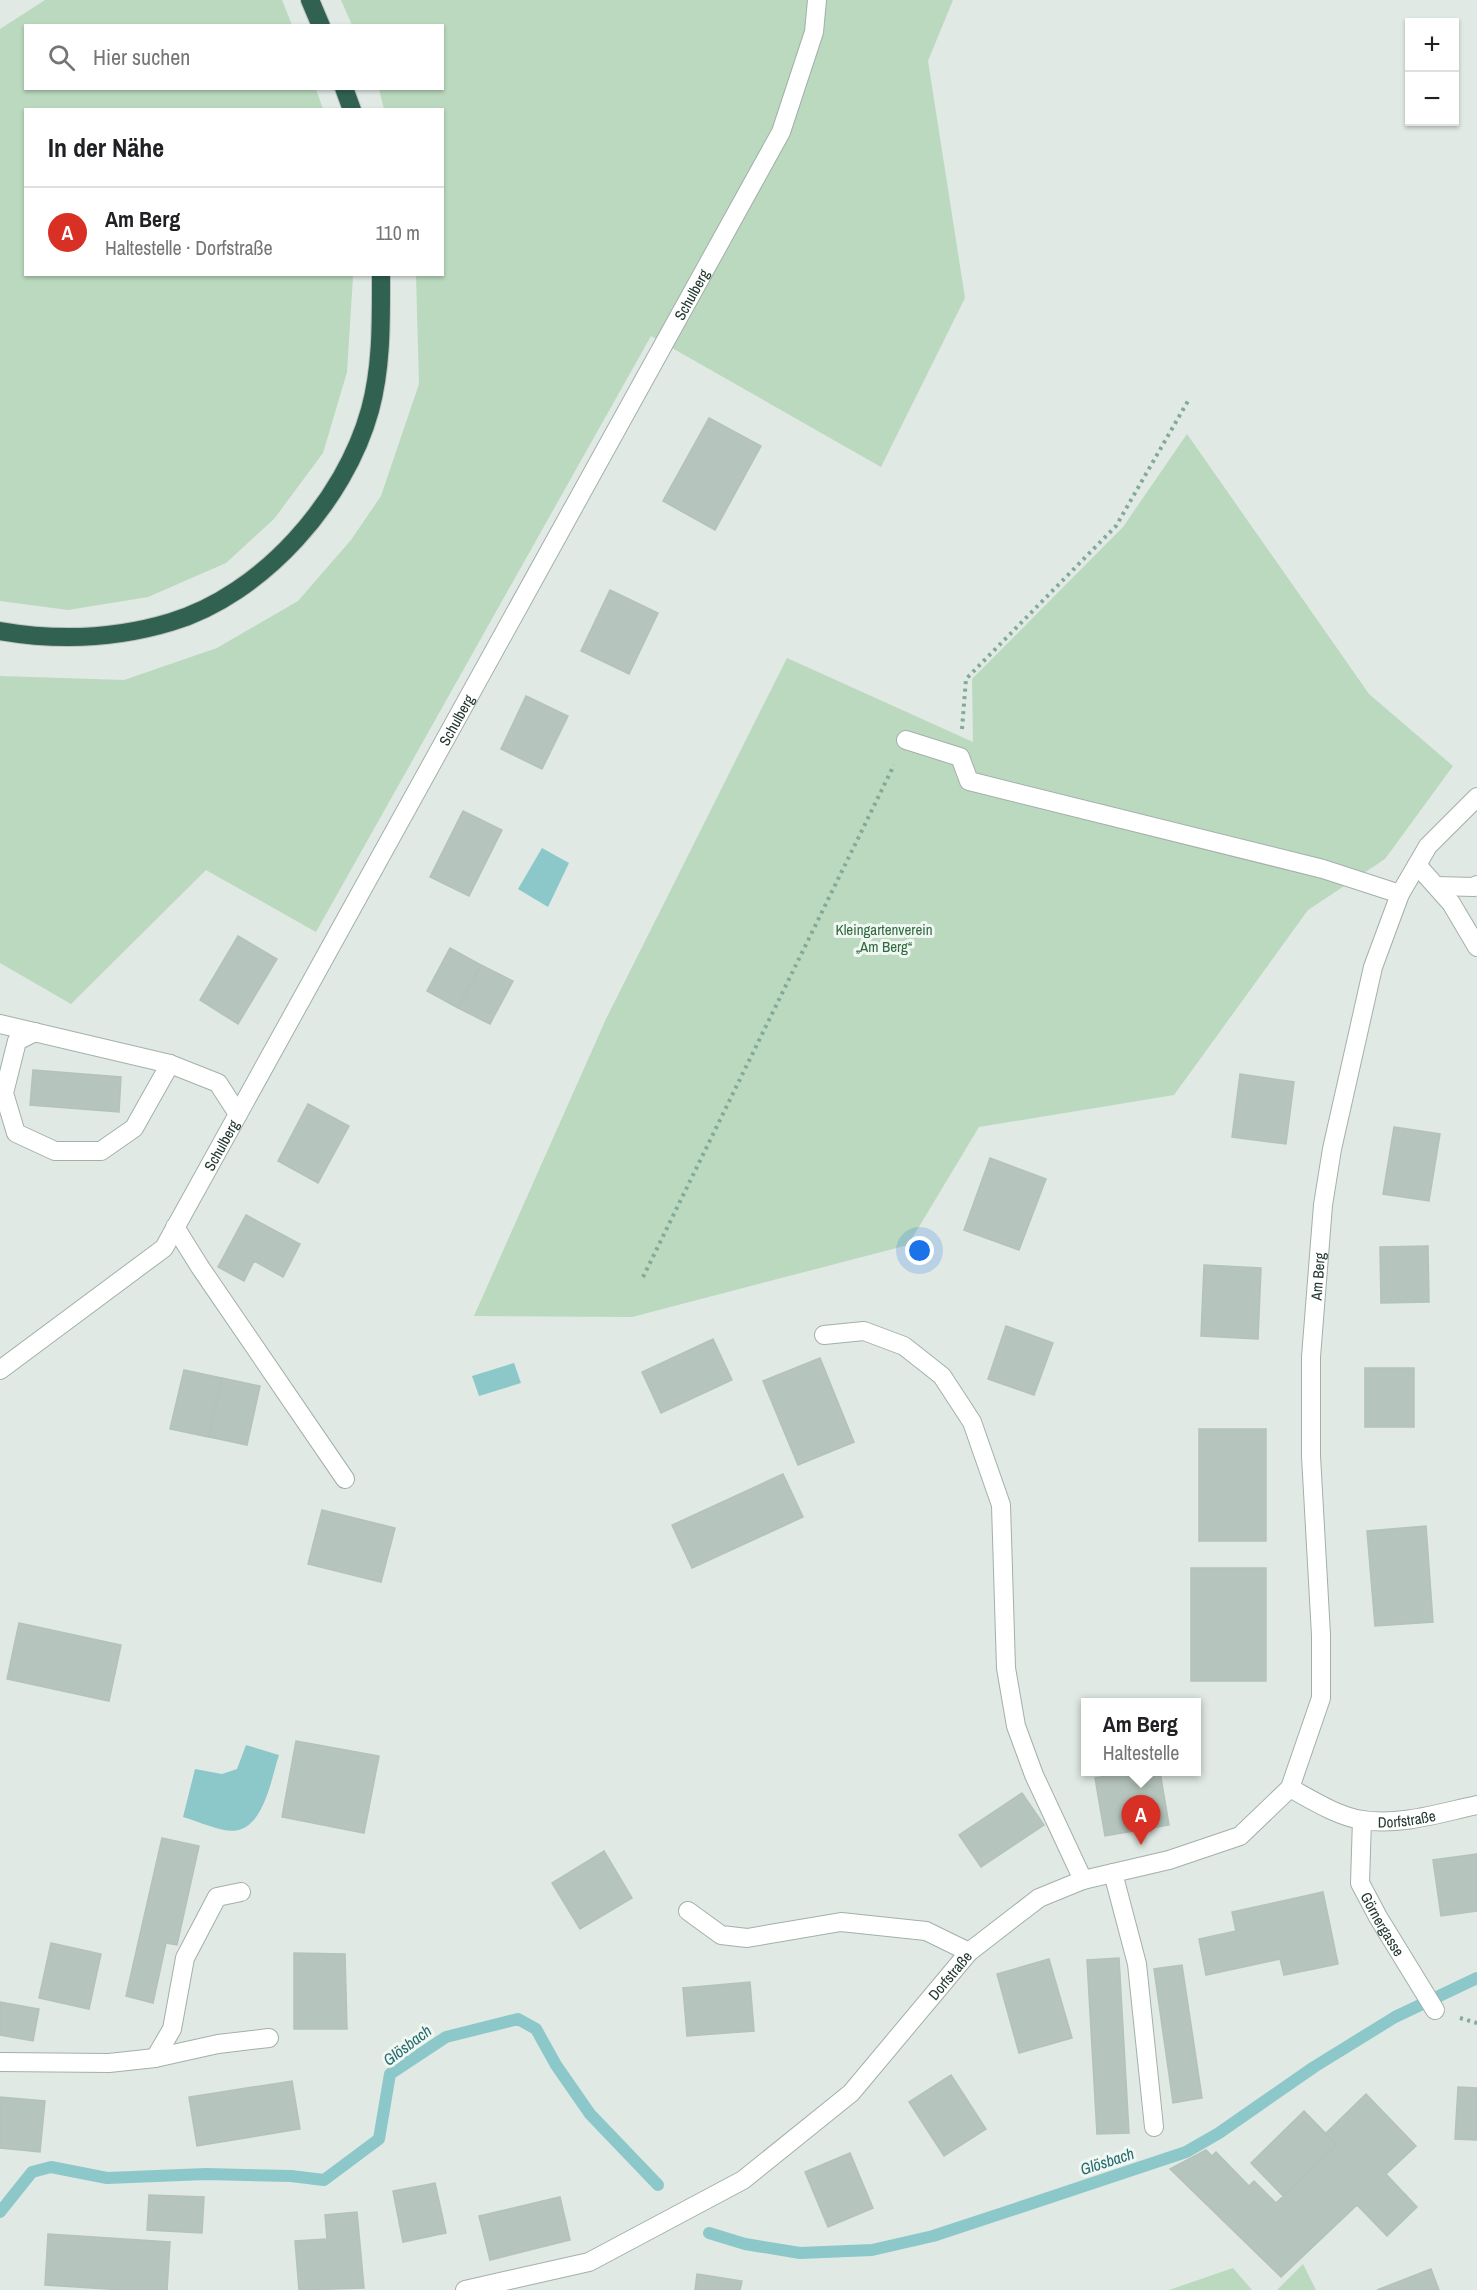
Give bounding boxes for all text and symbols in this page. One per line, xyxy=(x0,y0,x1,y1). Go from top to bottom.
map controls xyxy=(1405,18,1459,126)
button: + xyxy=(1405,18,1459,72)
search box xyxy=(24,24,444,90)
icon: search xyxy=(45,41,78,74)
text: Hier suchen xyxy=(93,42,190,72)
button: − xyxy=(1405,72,1459,126)
text: In der Nähe xyxy=(48,130,164,165)
text: Am Berg xyxy=(105,204,180,234)
text: A xyxy=(62,219,73,246)
text: 110 m xyxy=(376,219,420,246)
text: Haltestelle · Dorfstraße xyxy=(105,234,273,261)
street label: Schulberg xyxy=(669,265,714,324)
street label: Schulberg xyxy=(433,690,479,749)
park label: Kleingartenverein „Am Berg“ xyxy=(835,919,933,957)
street label: Schulberg xyxy=(198,1116,244,1174)
your location xyxy=(905,1236,934,1265)
street label: Am Berg xyxy=(1305,1251,1330,1302)
popup xyxy=(1081,1698,1201,1776)
text: Am Berg xyxy=(1103,1709,1178,1739)
text: Haltestelle xyxy=(1103,1739,1179,1766)
pin: A xyxy=(1122,1796,1160,1845)
street label: Dorfstraße xyxy=(1378,1804,1438,1832)
street label: Görnergasse xyxy=(1356,1888,1410,1960)
street label: Dorfstraße xyxy=(923,1946,976,2004)
water label: Glösbach xyxy=(378,2020,436,2070)
water label: Glösbach xyxy=(1077,2142,1137,2180)

